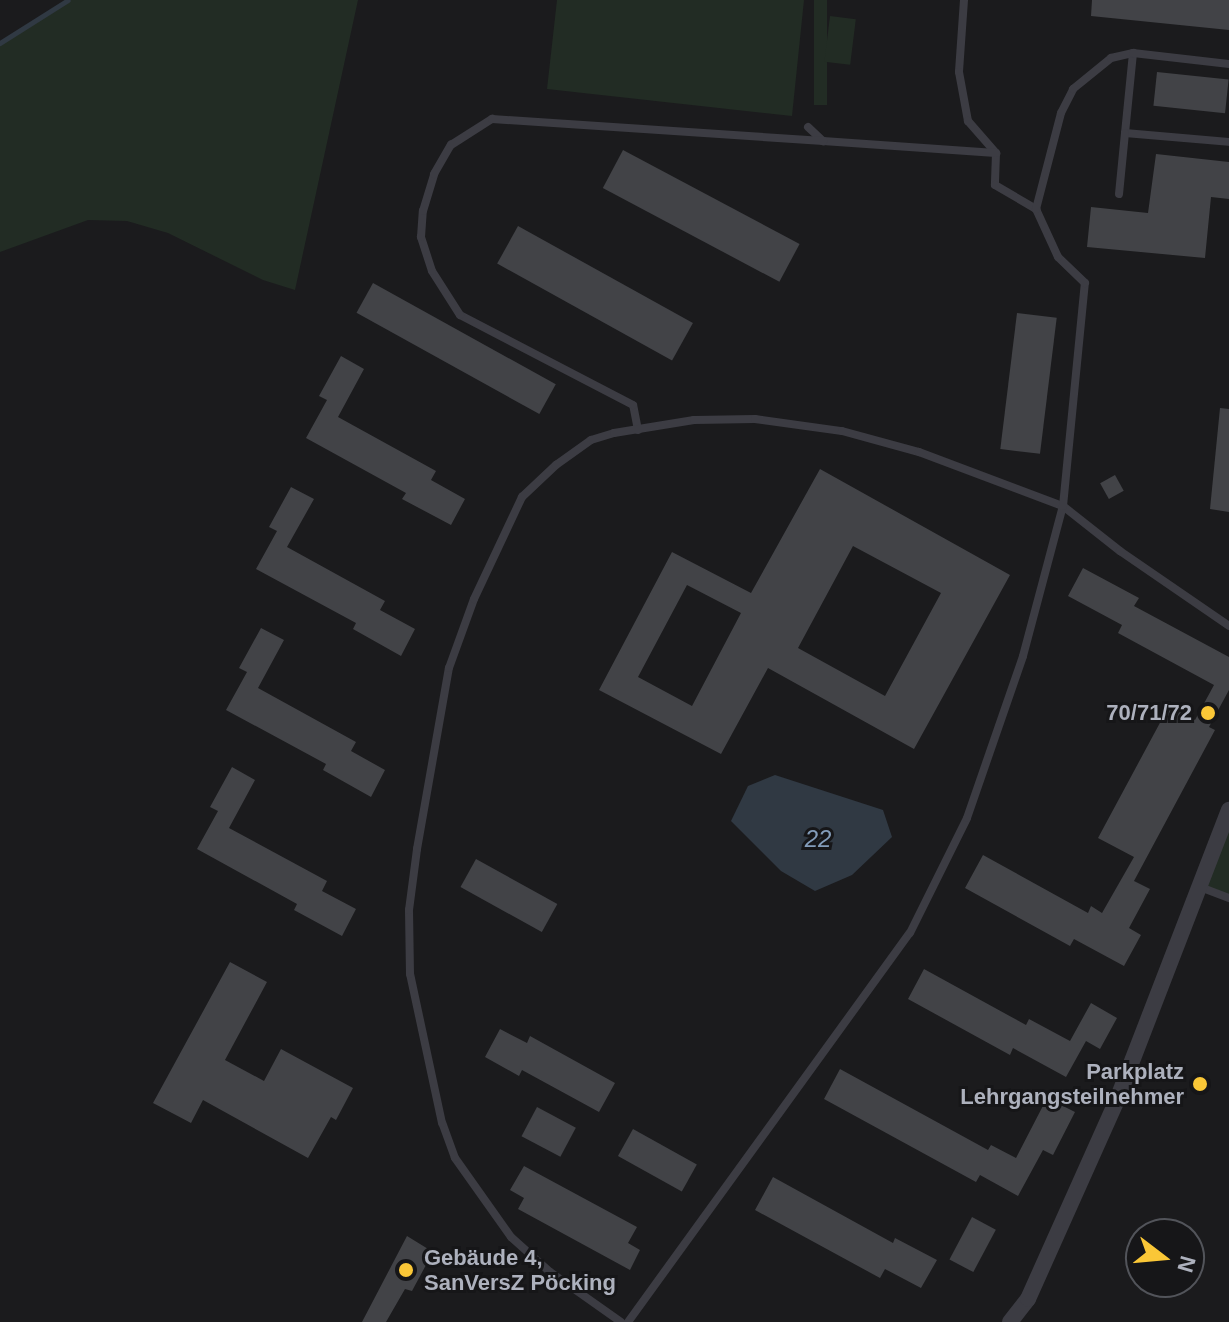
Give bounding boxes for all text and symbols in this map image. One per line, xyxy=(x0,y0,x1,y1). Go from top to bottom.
place label: 70/71/72 xyxy=(1106,700,1192,726)
marker: 70/71/72 xyxy=(1199,704,1217,722)
water label: 22 xyxy=(805,825,831,853)
place label: Parkplatz Lehrgangsteilnehmer xyxy=(960,1058,1184,1110)
marker: Parkplatz Lehrgangsteilnehmer xyxy=(1191,1075,1209,1093)
north arrow xyxy=(1125,1218,1205,1298)
place label: Gebäude 4, SanVersZ Pöcking xyxy=(424,1244,616,1296)
text: N xyxy=(1172,1253,1201,1275)
marker: Gebäude 4, SanVersZ Pöcking xyxy=(395,1259,417,1281)

